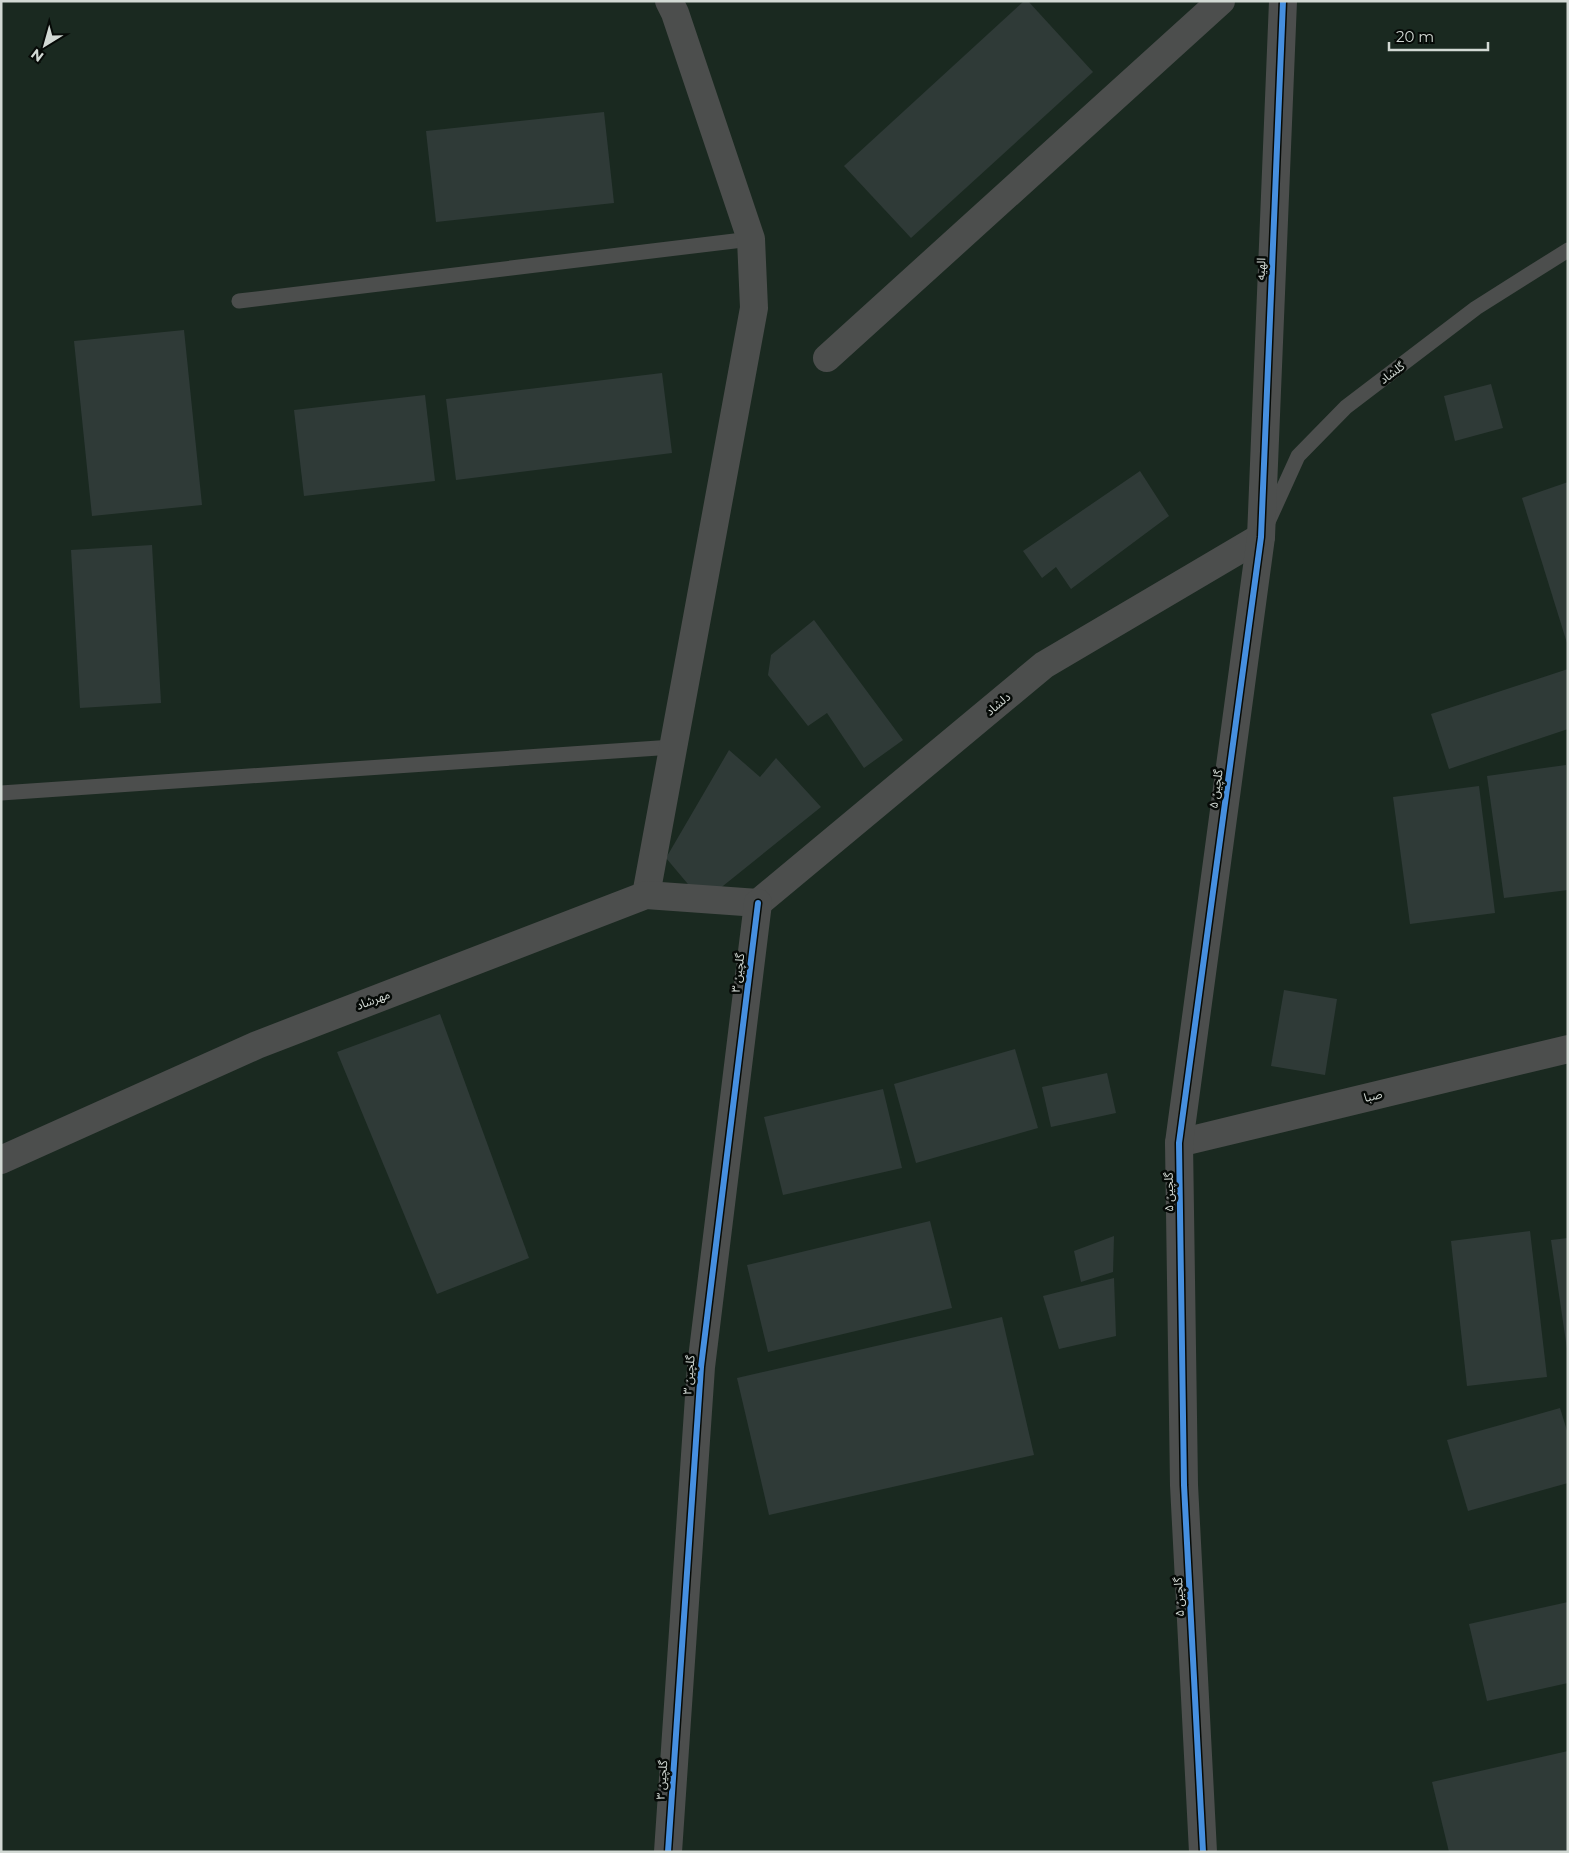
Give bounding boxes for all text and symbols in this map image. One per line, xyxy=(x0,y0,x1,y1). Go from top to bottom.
north arrow xyxy=(20,20,70,70)
scale bar xyxy=(1389,20,1488,52)
text: 20 m xyxy=(1396,27,1434,46)
text: N xyxy=(27,45,47,66)
street label: الهیه xyxy=(1253,257,1268,280)
street label: گلشاد xyxy=(1376,358,1408,387)
street label: دلشاد xyxy=(982,689,1014,718)
street label: گلچین ۵ xyxy=(1205,767,1227,810)
street label: گلچین ۳ xyxy=(728,951,749,994)
street label: مهرشاد xyxy=(354,986,392,1013)
street label: صبا xyxy=(1362,1086,1384,1105)
street label: گلچین ۵ xyxy=(1161,1171,1177,1212)
street label: گلچین ۳ xyxy=(679,1354,699,1395)
street label: گلچین ۵ xyxy=(1170,1576,1188,1617)
street label: گلچین ۳ xyxy=(653,1759,671,1800)

